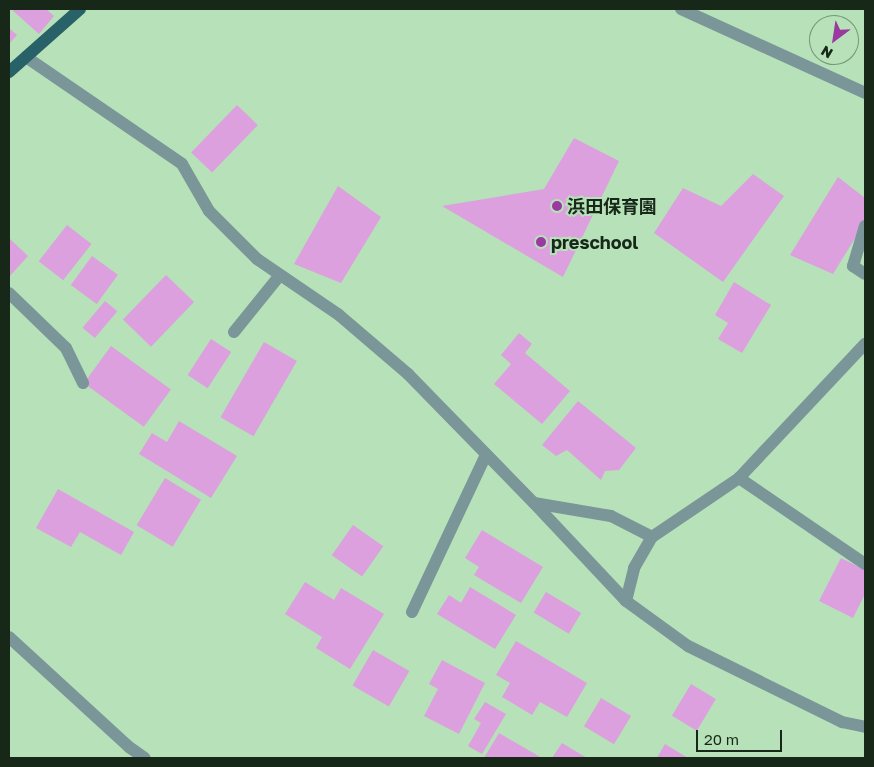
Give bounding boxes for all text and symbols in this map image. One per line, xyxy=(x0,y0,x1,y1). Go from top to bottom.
north arrow xyxy=(809,15,859,65)
text: N xyxy=(818,42,835,62)
place label: 浜田保育園 xyxy=(567,195,657,217)
marker: 浜田保育園 xyxy=(551,200,563,212)
place label: preschool xyxy=(551,231,638,253)
marker: preschool xyxy=(535,236,547,248)
scale bar xyxy=(699,720,785,752)
text: 20 m xyxy=(704,730,739,748)

